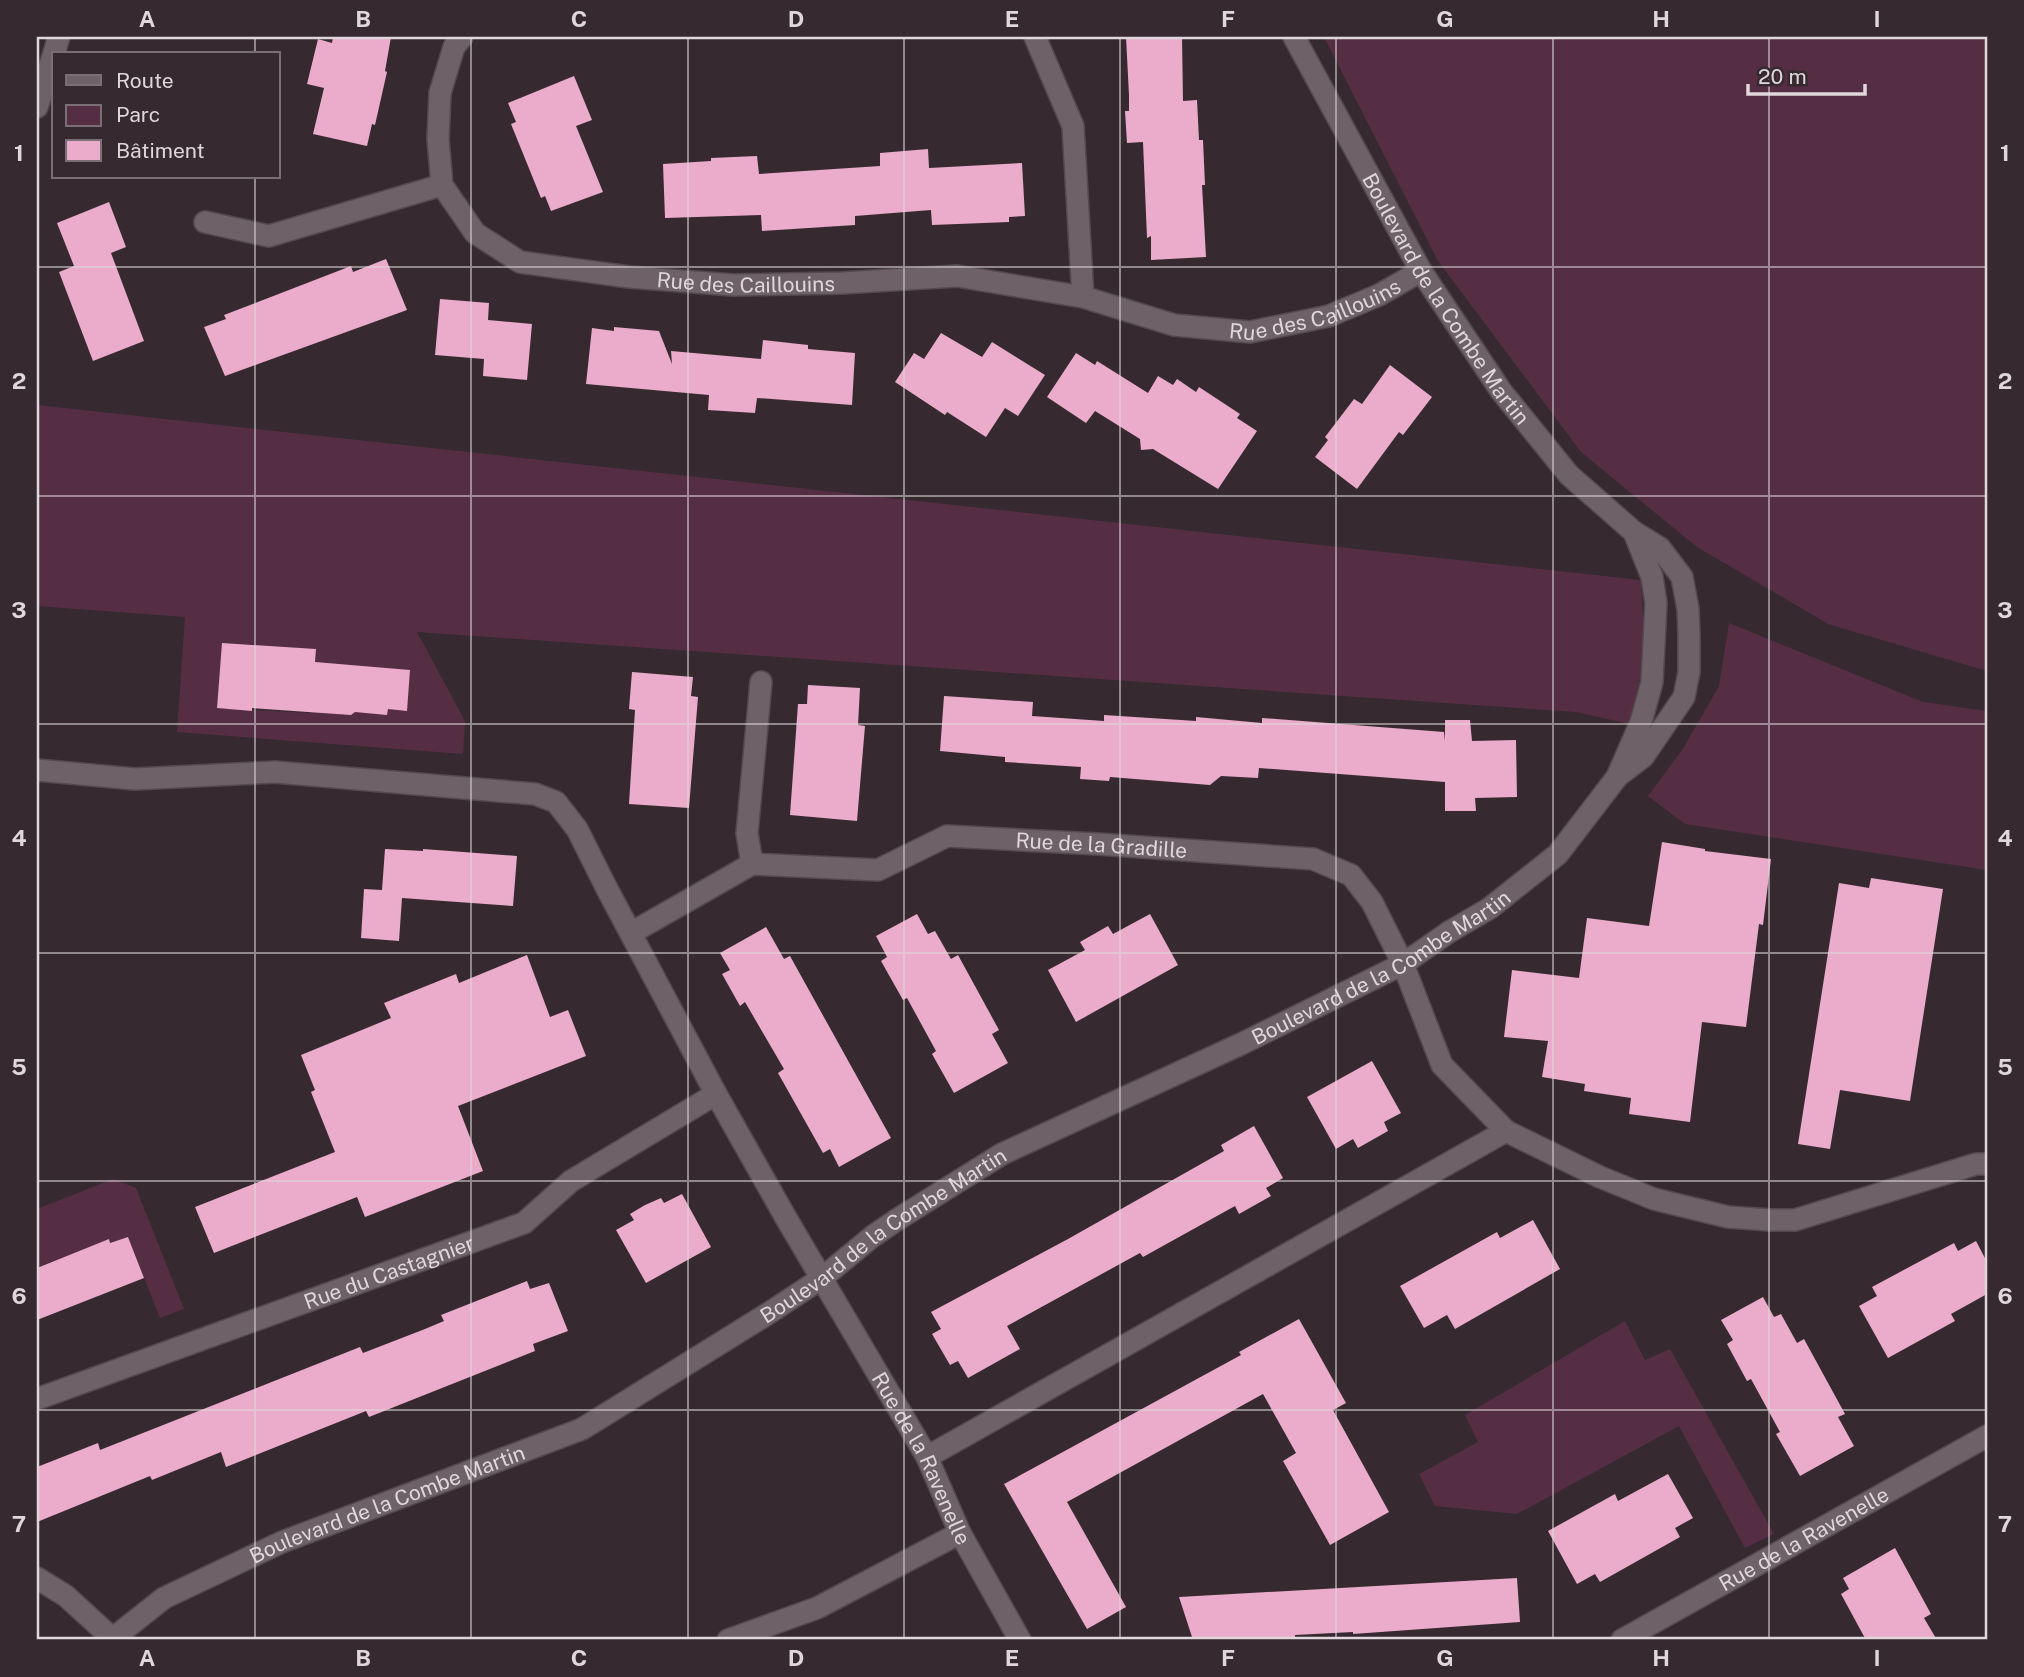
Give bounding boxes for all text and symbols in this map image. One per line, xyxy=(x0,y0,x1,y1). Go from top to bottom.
text: A xyxy=(139,5,156,32)
text: B xyxy=(355,5,371,32)
text: C xyxy=(571,5,587,32)
text: D xyxy=(788,5,804,32)
text: E xyxy=(1005,5,1019,32)
text: F xyxy=(1221,5,1235,32)
text: G xyxy=(1436,5,1454,32)
text: H xyxy=(1652,5,1670,32)
text: I xyxy=(1873,5,1881,32)
legend xyxy=(52,52,280,178)
scale bar xyxy=(1748,52,1865,96)
text: 20 m xyxy=(1758,64,1807,89)
text: Route xyxy=(116,68,174,93)
text: Parc xyxy=(116,102,160,127)
text: Bâtiment xyxy=(116,138,205,163)
text: 1 xyxy=(14,139,24,166)
text: 1 xyxy=(2000,139,2010,166)
street label: Boulevard de la Combe Martin xyxy=(1358,168,1535,429)
street label: Rue des Caillouins xyxy=(656,267,835,298)
street label: Rue des Caillouins xyxy=(1228,273,1405,345)
text: 2 xyxy=(12,367,26,394)
text: 2 xyxy=(1998,367,2012,394)
text: 3 xyxy=(11,596,27,623)
text: 3 xyxy=(1997,596,2013,623)
text: 4 xyxy=(11,824,27,851)
text: 4 xyxy=(1997,824,2013,851)
street label: Rue de la Gradille xyxy=(1015,827,1188,863)
street label: Boulevard de la Combe Martin xyxy=(1247,885,1515,1049)
text: 5 xyxy=(11,1053,27,1080)
text: 5 xyxy=(1997,1053,2013,1080)
street label: Boulevard de la Combe Martin xyxy=(755,1142,1011,1328)
street label: Rue du Castagnier xyxy=(300,1230,477,1314)
text: 6 xyxy=(11,1282,27,1309)
text: 6 xyxy=(1997,1282,2013,1309)
street label: Rue de la Ravenelle xyxy=(867,1367,976,1549)
street label: Boulevard de la Combe Martin xyxy=(245,1439,528,1568)
street label: Rue de la Ravenelle xyxy=(1714,1481,1893,1596)
text: 7 xyxy=(12,1510,26,1537)
text: 7 xyxy=(1998,1510,2012,1537)
text: A xyxy=(139,1644,156,1671)
text: B xyxy=(355,1644,371,1671)
text: C xyxy=(571,1644,587,1671)
text: D xyxy=(788,1644,804,1671)
text: E xyxy=(1005,1644,1019,1671)
text: F xyxy=(1221,1644,1235,1671)
text: G xyxy=(1436,1644,1454,1671)
text: H xyxy=(1652,1644,1670,1671)
text: I xyxy=(1873,1644,1881,1671)

